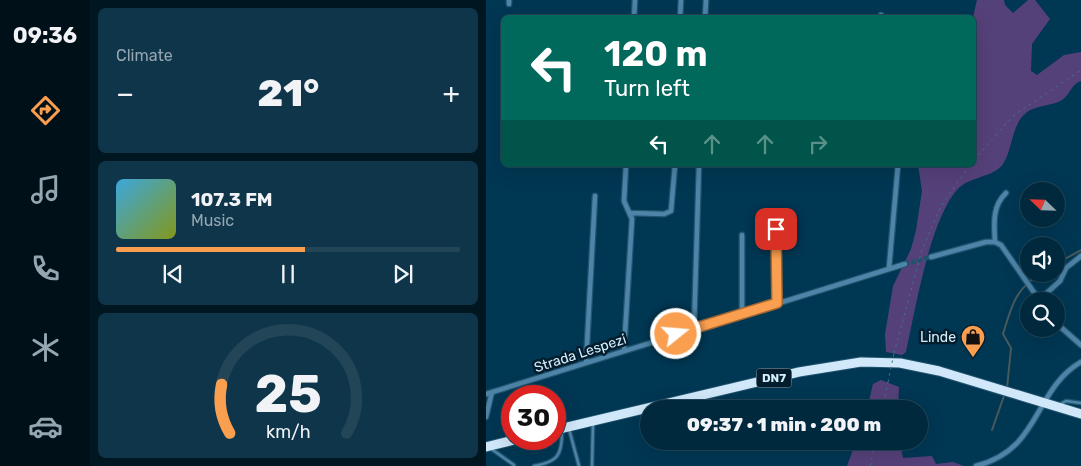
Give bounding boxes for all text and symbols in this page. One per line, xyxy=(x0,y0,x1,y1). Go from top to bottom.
text: 09:36 xyxy=(13,22,77,49)
text: 120 m xyxy=(604,33,707,75)
icon: left xyxy=(521,35,586,100)
text: Climate xyxy=(116,46,173,65)
text: 21° xyxy=(258,70,319,116)
text: Turn left xyxy=(604,75,690,102)
text: − xyxy=(116,77,134,110)
text: + xyxy=(443,77,460,110)
icon: directions xyxy=(28,93,63,128)
icon: left xyxy=(645,130,673,158)
icon: ahead xyxy=(698,130,726,158)
icon: ahead xyxy=(751,130,779,158)
icon: right xyxy=(804,130,832,158)
icon: music xyxy=(28,172,63,207)
north arrow xyxy=(1020,182,1065,228)
map controls xyxy=(1020,182,1065,337)
text: 107.3 FM xyxy=(191,188,273,211)
pin xyxy=(755,208,797,250)
text: Music xyxy=(191,211,234,230)
icon: arrive xyxy=(762,215,790,243)
button: sound xyxy=(1020,237,1065,282)
icon: phone xyxy=(28,251,63,286)
icon: previous xyxy=(159,260,187,288)
icon: pause xyxy=(274,260,302,288)
icon: next xyxy=(389,260,417,288)
button: search xyxy=(1020,292,1065,337)
position arrow xyxy=(649,307,701,359)
shop icon: Linde xyxy=(960,324,986,358)
place label: Linde xyxy=(920,329,956,346)
icon: climate xyxy=(28,330,63,365)
street label: Strada Lespezi xyxy=(532,331,628,376)
text: 25 xyxy=(254,363,322,425)
road number: DN7 xyxy=(756,368,792,388)
speed limit sign: 30 xyxy=(501,385,566,450)
icon: car xyxy=(28,409,63,444)
text: 09:37 · 1 min · 200 m xyxy=(687,413,881,436)
text: km/h xyxy=(266,421,310,442)

